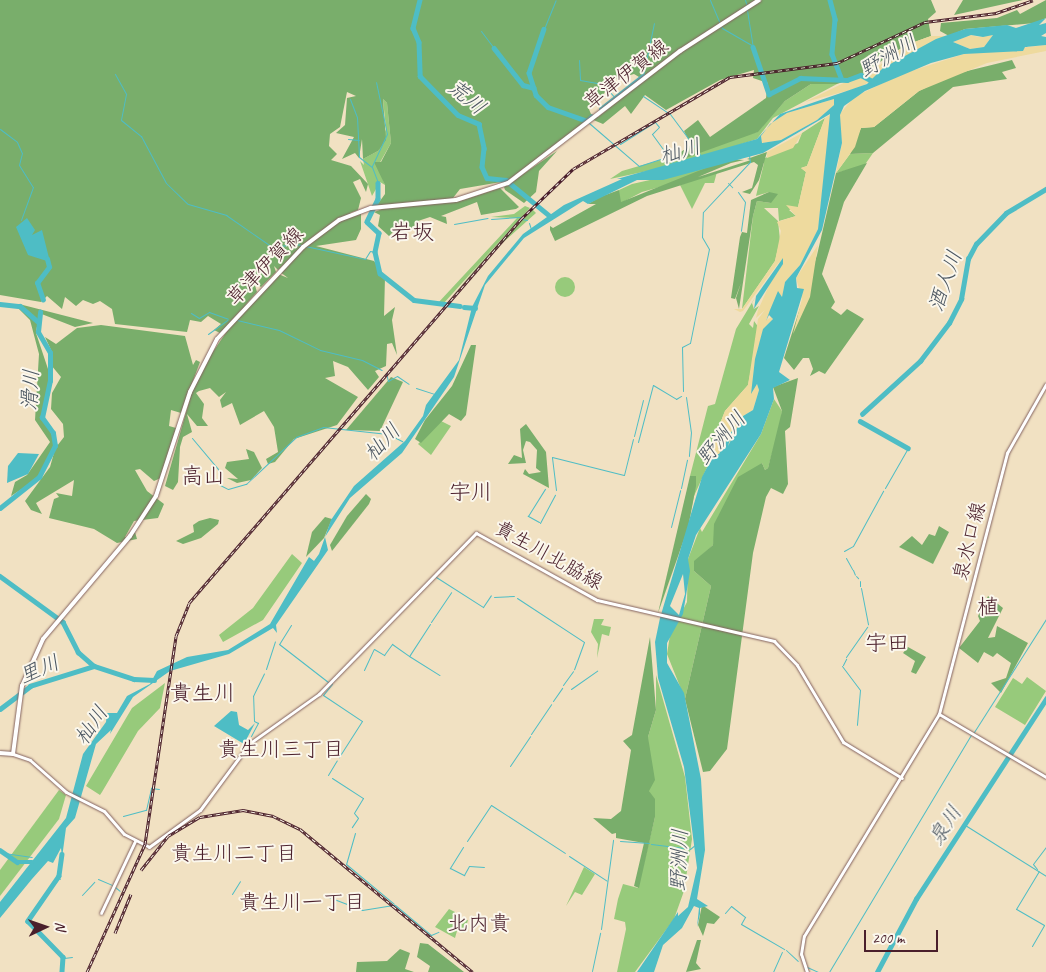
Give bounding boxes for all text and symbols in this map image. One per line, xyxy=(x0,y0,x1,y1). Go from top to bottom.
water label: 野洲川 xyxy=(854,29,922,83)
street label: 草津伊賀線 xyxy=(579,34,673,114)
water label: 荒川 xyxy=(443,74,491,120)
water label: 杣川 xyxy=(656,133,704,169)
district label: 岩坂 xyxy=(390,220,434,246)
street label: 草津伊賀線 xyxy=(222,222,308,310)
water label: 酒人川 xyxy=(923,247,967,315)
water label: 滑川 xyxy=(16,368,44,412)
water label: 野洲川 xyxy=(691,406,751,470)
water label: 杣川 xyxy=(358,418,406,466)
district label: 高山 xyxy=(181,464,225,490)
district label: 宇川 xyxy=(449,480,493,506)
street label: 泉水口線 xyxy=(948,499,990,583)
street label: 貴生川北脇線 xyxy=(491,515,607,595)
district label: 植 xyxy=(977,595,999,621)
district label: 宇田 xyxy=(865,631,909,657)
water label: 里川 xyxy=(15,649,63,689)
district label: 貴生川 xyxy=(170,681,236,707)
water label: 杣川 xyxy=(69,701,113,749)
district label: 貴生川三丁目 xyxy=(218,736,344,762)
water label: 泉川 xyxy=(923,801,967,849)
water label: 野洲川 xyxy=(665,828,693,892)
district label: 貴生川二丁目 xyxy=(171,840,297,866)
district label: 貴生川一丁目 xyxy=(239,889,365,915)
north arrow xyxy=(20,902,70,952)
district label: 北内貴 xyxy=(448,910,510,936)
scale bar xyxy=(866,920,940,952)
text: N xyxy=(52,921,69,931)
text: 200 m xyxy=(872,929,904,948)

